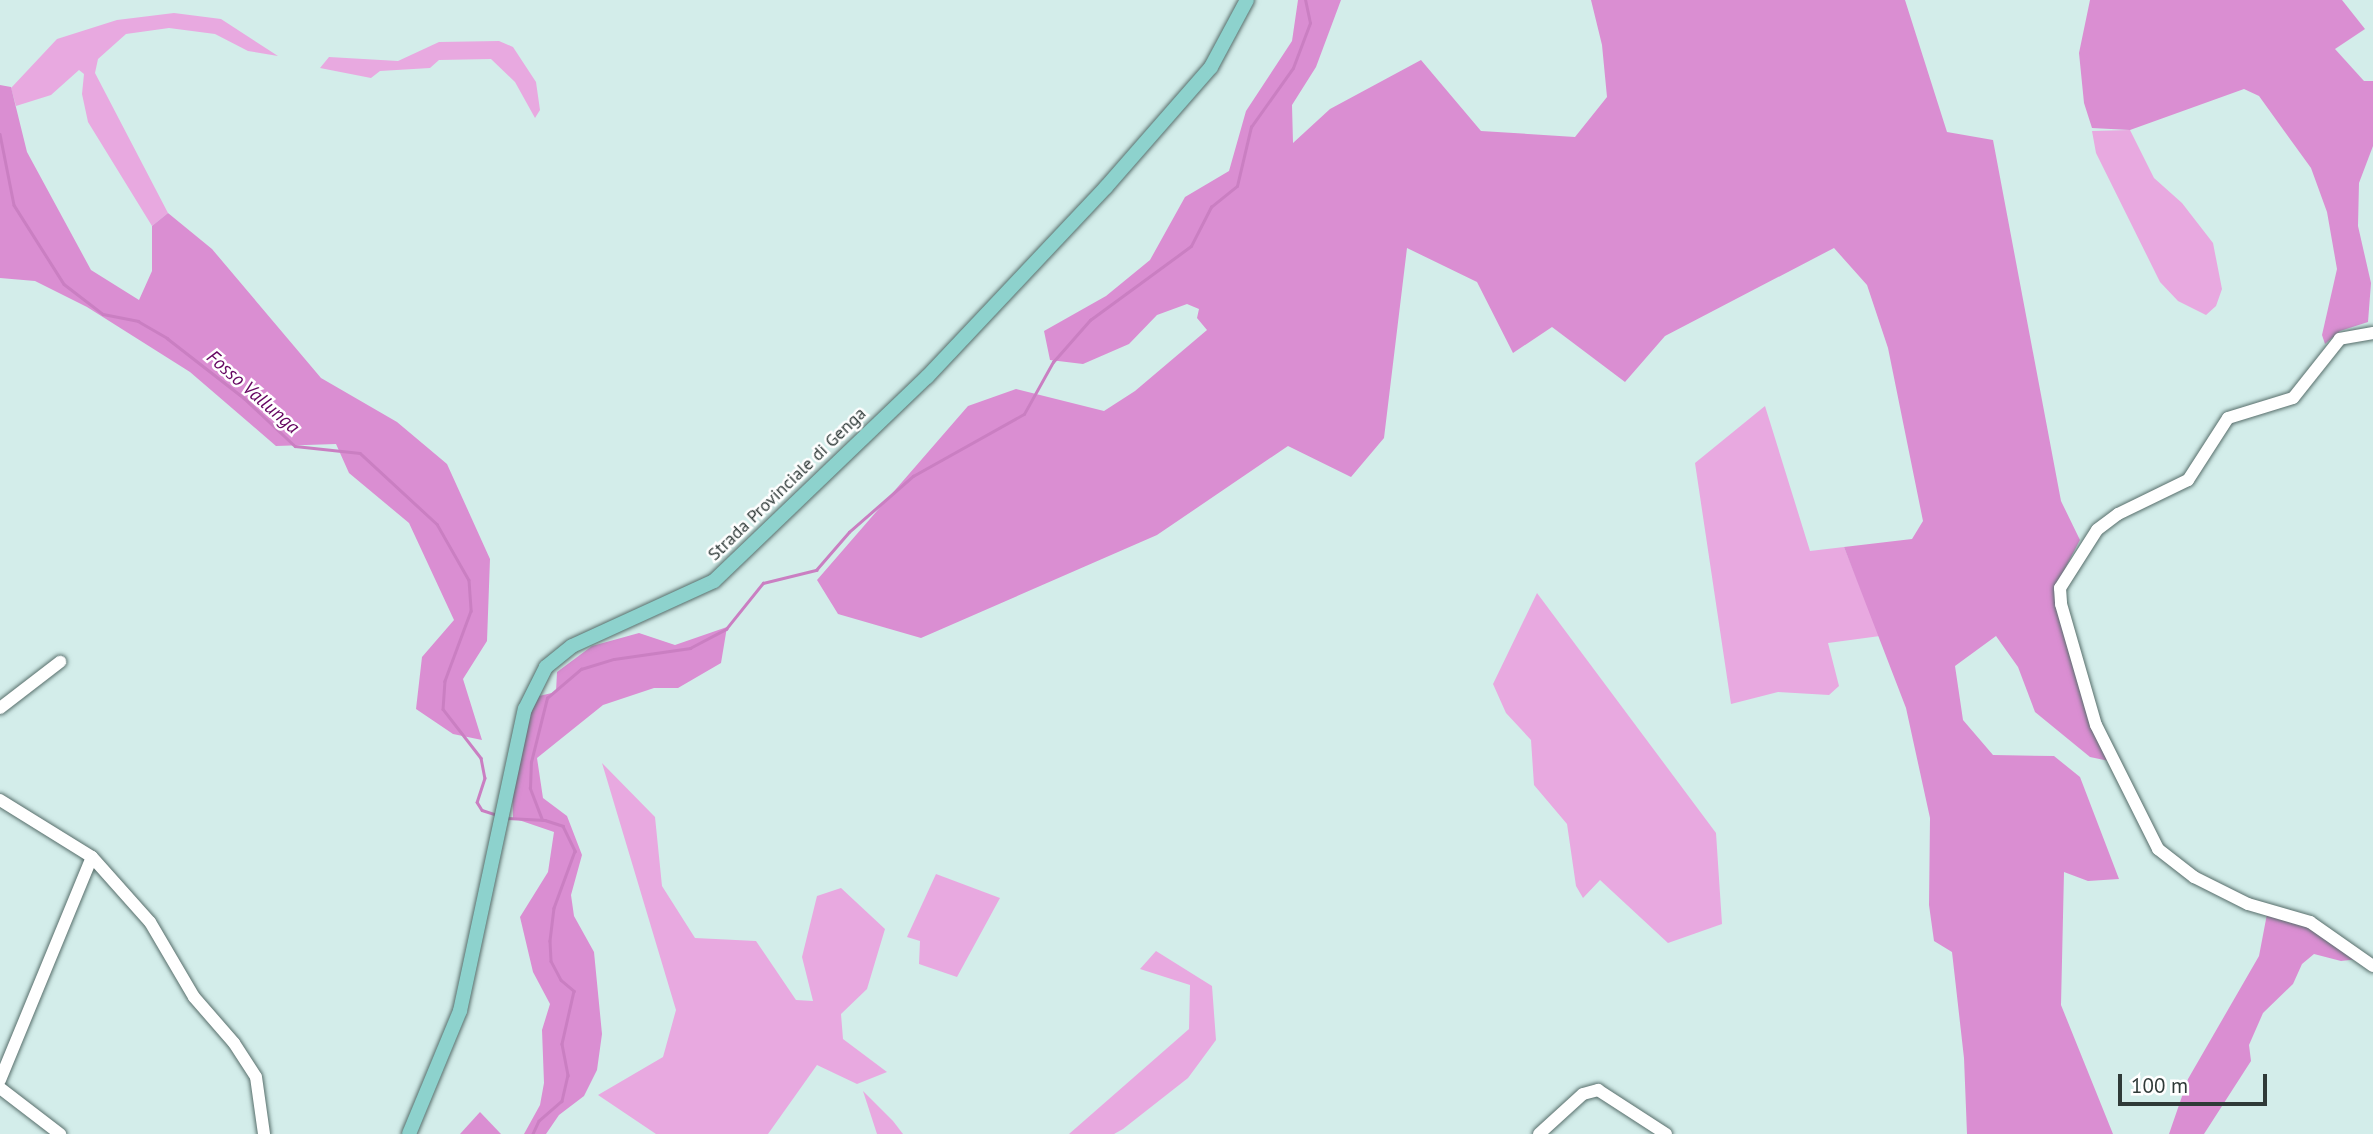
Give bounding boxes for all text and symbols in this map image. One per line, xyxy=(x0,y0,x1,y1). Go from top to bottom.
water label: Fosso Vallunga xyxy=(202,345,304,439)
street label: Strada Provinciale di Genga xyxy=(703,403,871,565)
scale bar xyxy=(2121,1060,2270,1104)
text: 100 m xyxy=(2131,1072,2188,1099)

